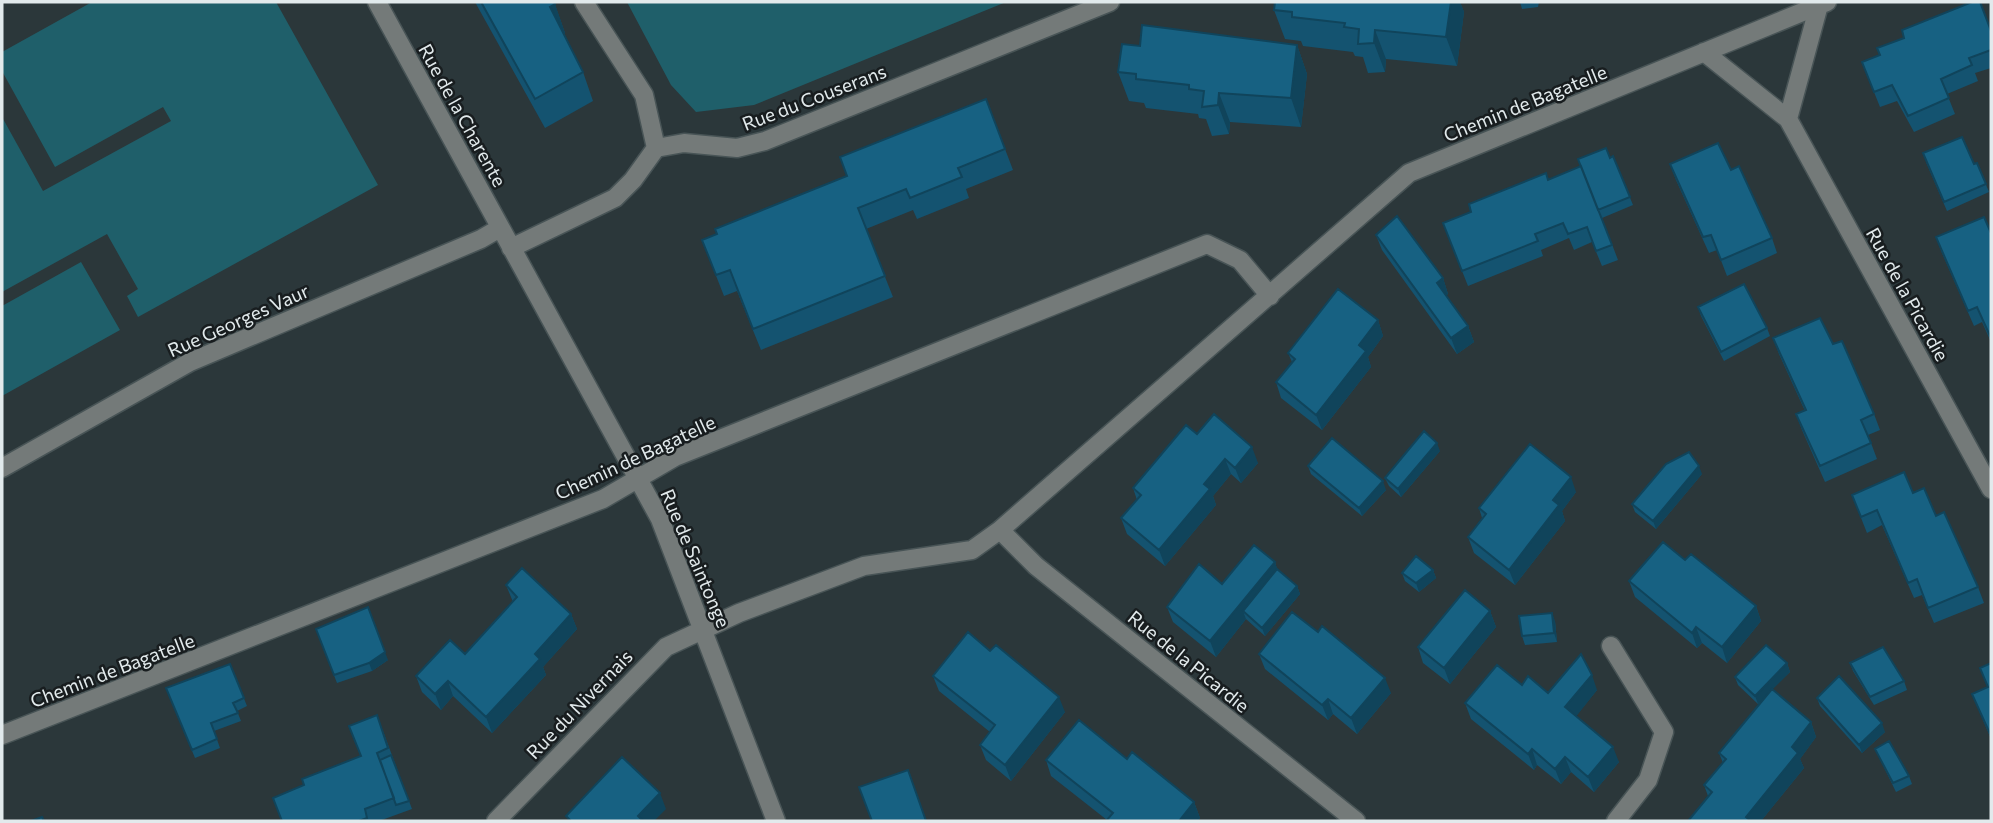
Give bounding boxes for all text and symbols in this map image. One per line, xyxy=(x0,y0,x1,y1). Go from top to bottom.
street label: Rue de la Charente xyxy=(414,40,512,190)
street label: Rue du Couserans xyxy=(739,59,889,135)
street label: Chemin de Bagatelle xyxy=(1440,60,1610,146)
street label: Rue de la Picardie xyxy=(1862,223,1954,365)
street label: Rue Georges Vaur xyxy=(164,278,313,361)
street label: Chemin de Bagatelle xyxy=(551,410,719,504)
street label: Rue de Saintonge xyxy=(656,485,736,631)
street label: Rue de la Picardie xyxy=(1124,605,1254,717)
street label: Chemin de Bagatelle xyxy=(27,628,197,712)
street label: Rue du Nivernais xyxy=(521,645,637,763)

